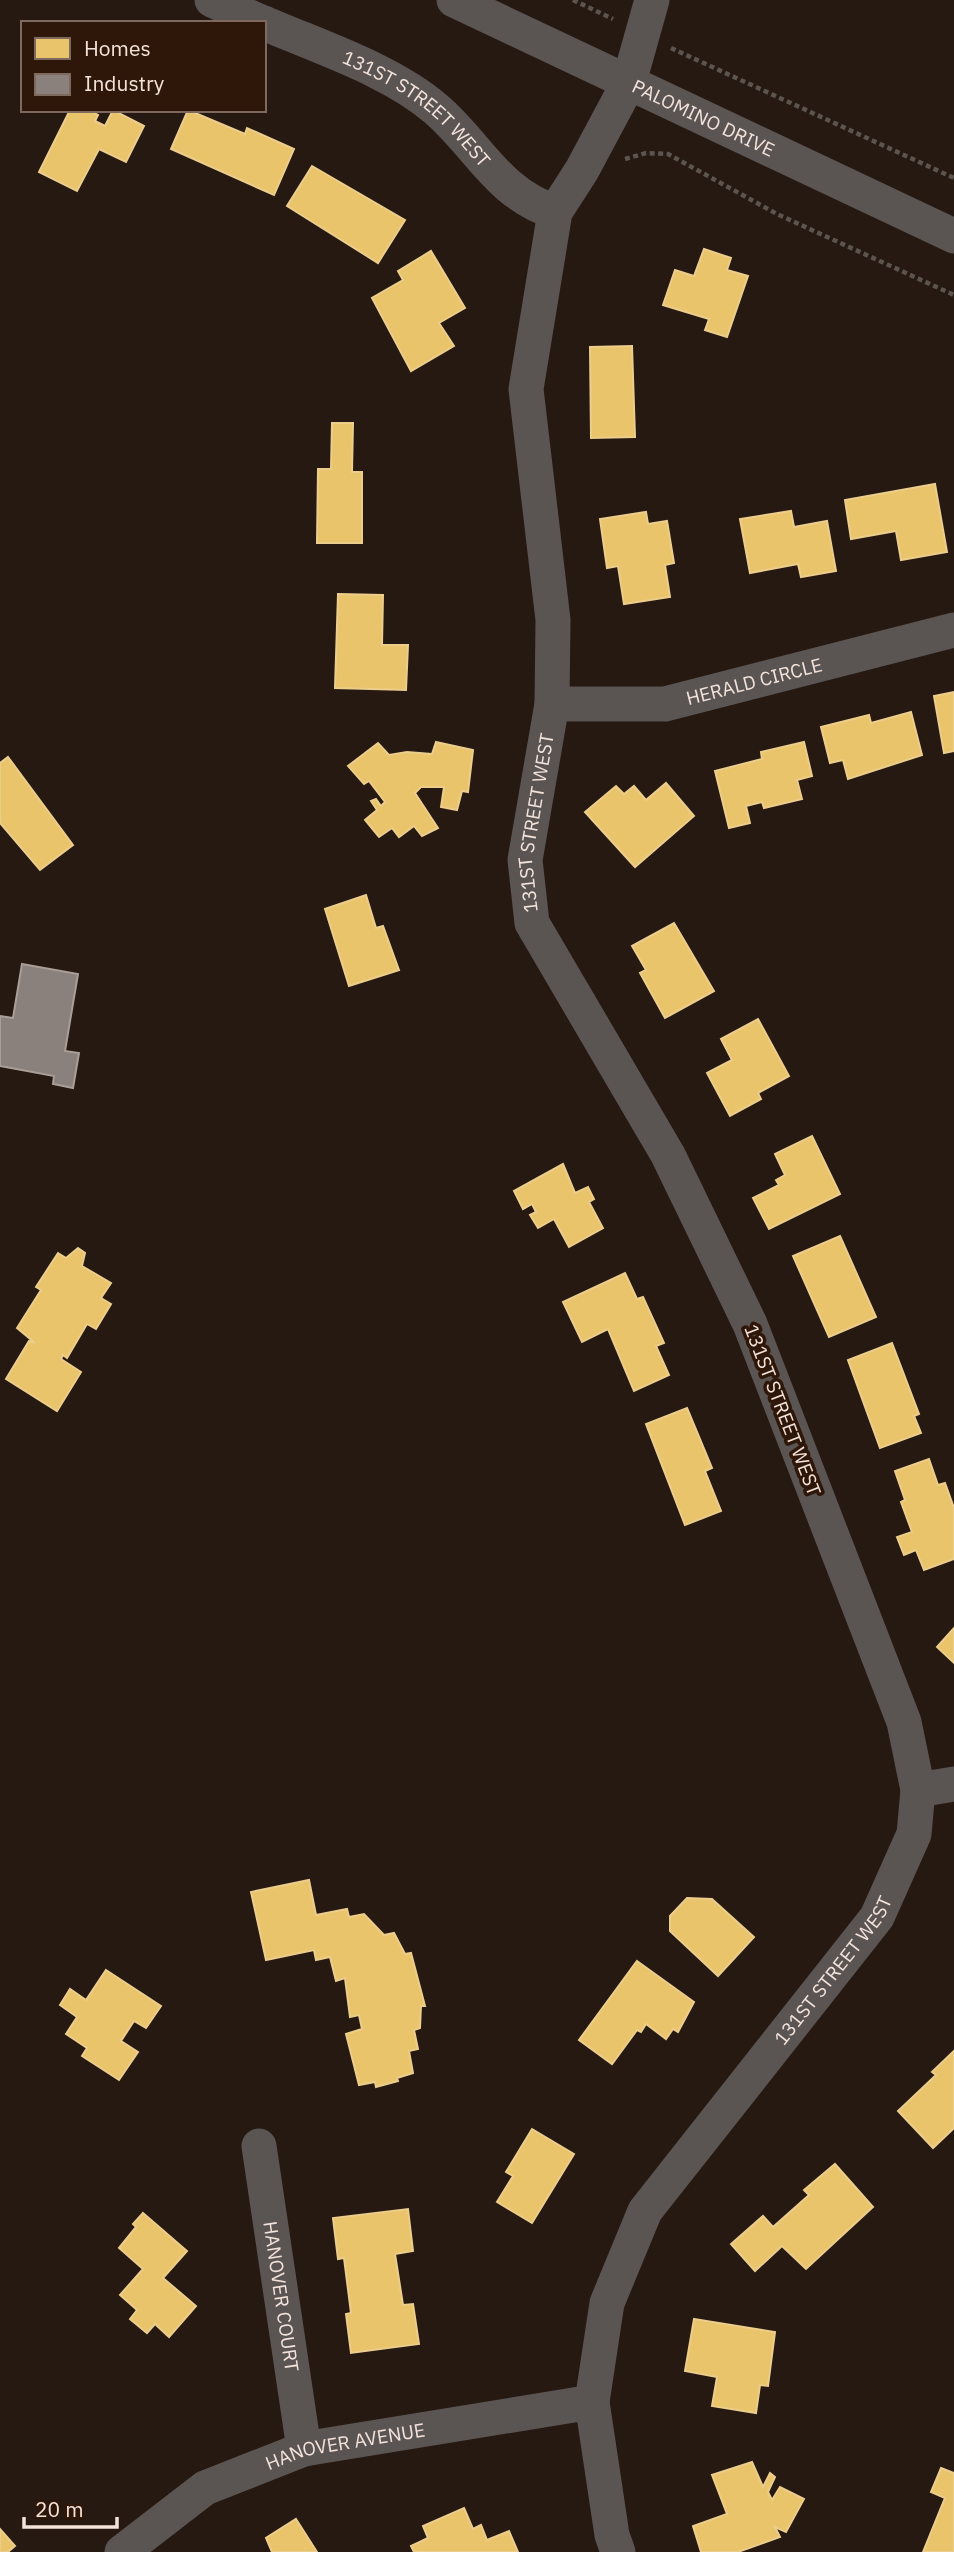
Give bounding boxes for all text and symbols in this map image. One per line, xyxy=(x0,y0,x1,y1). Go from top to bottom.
legend xyxy=(21,21,266,112)
text: Homes xyxy=(84,34,151,62)
street label: 131ST STREET WEST xyxy=(339,45,496,172)
text: Industry xyxy=(84,69,165,97)
street label: PALOMINO DRIVE xyxy=(628,74,779,162)
street label: HERALD CIRCLE xyxy=(684,652,825,710)
street label: 131ST STREET WEST xyxy=(513,731,559,914)
street label: 131ST STREET WEST xyxy=(739,1321,827,1499)
street label: 131ST STREET WEST xyxy=(769,1892,897,2050)
street label: HANOVER COURT xyxy=(258,2219,304,2373)
street label: HANOVER AVENUE xyxy=(262,2417,427,2475)
scale bar xyxy=(24,2486,117,2530)
text: 20 m xyxy=(35,2495,84,2523)

